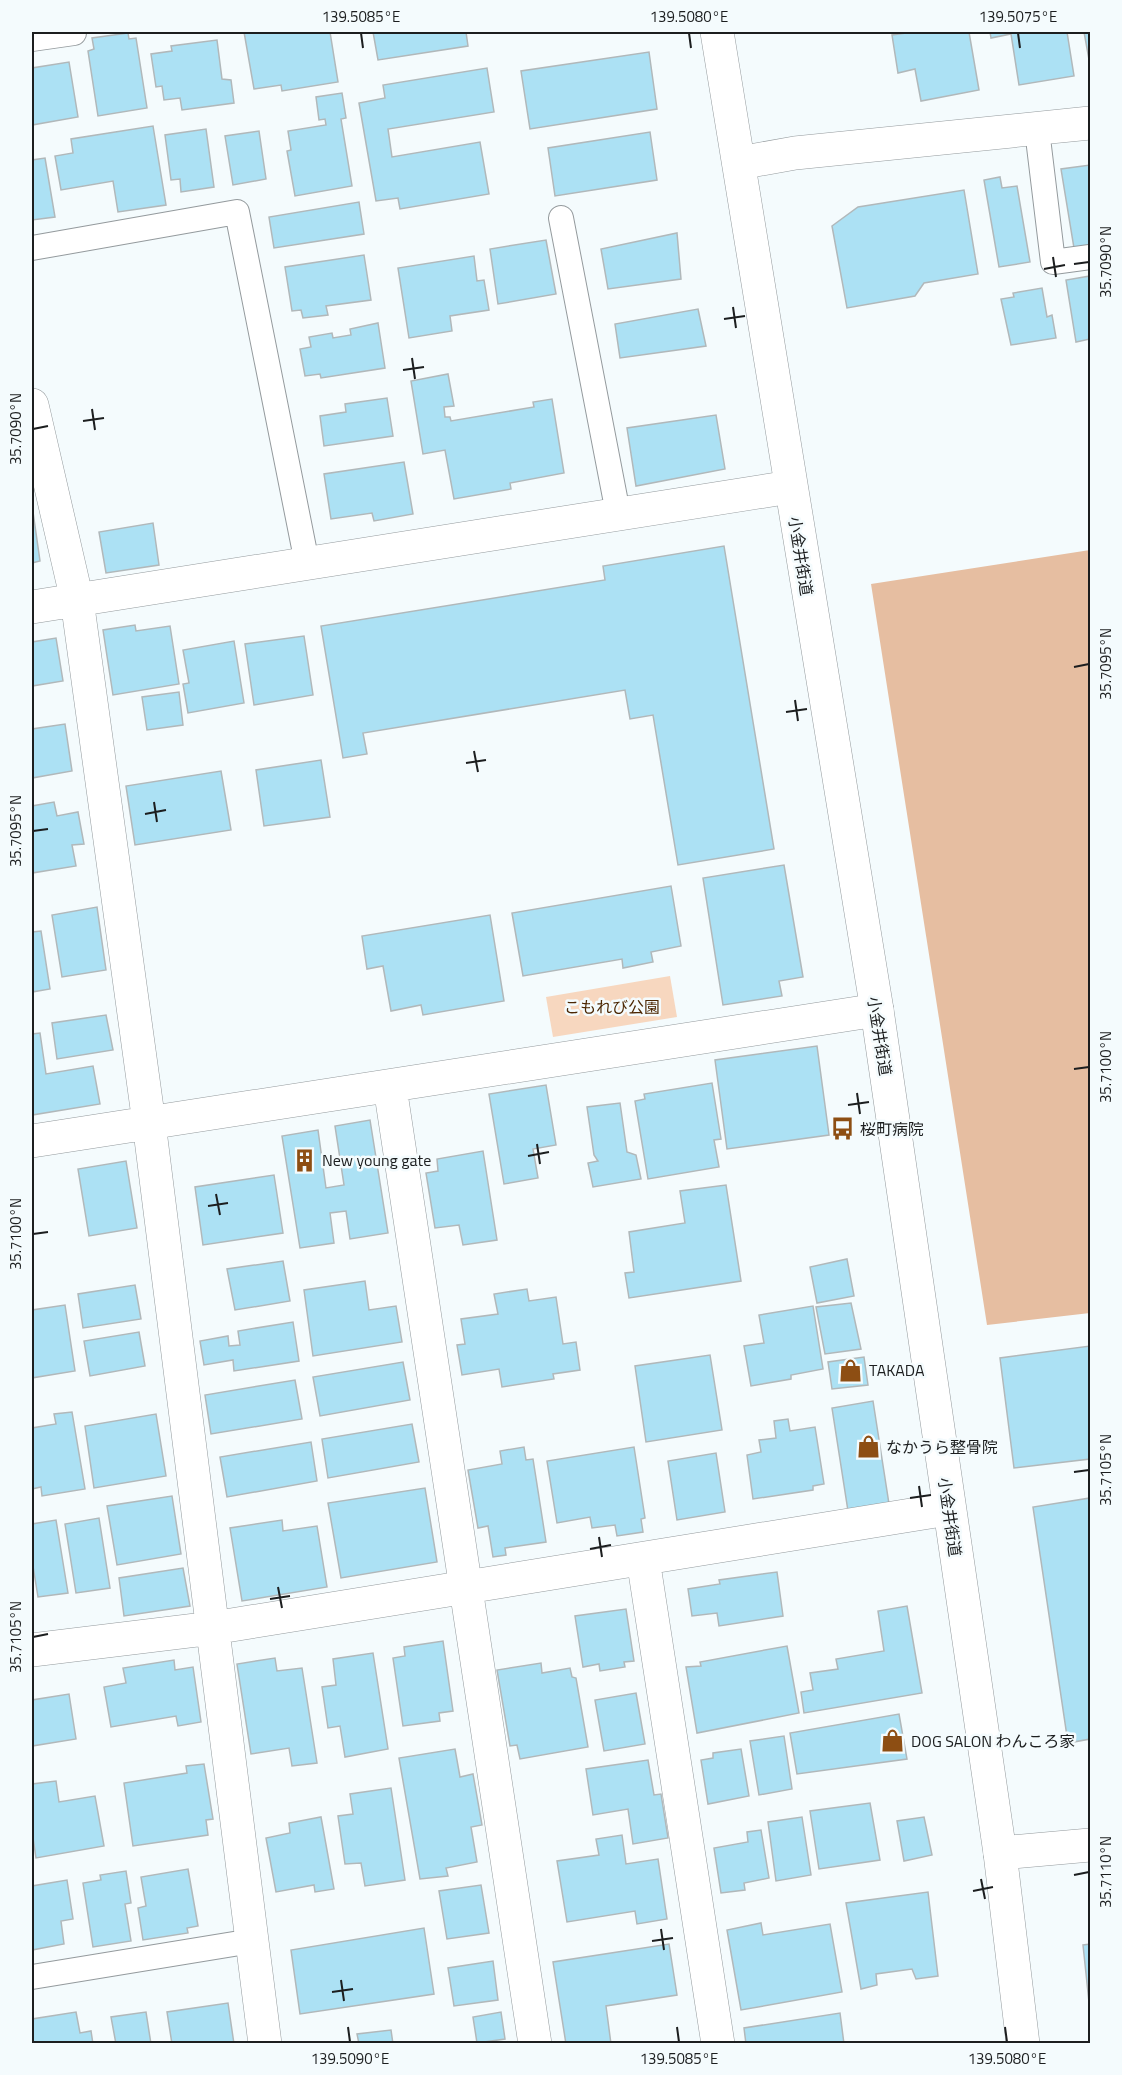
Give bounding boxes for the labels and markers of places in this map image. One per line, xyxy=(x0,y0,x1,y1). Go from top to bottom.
bus stop icon: 桜町病院 xyxy=(829,1116,855,1142)
place label: 桜町病院 xyxy=(860,1117,924,1141)
building icon: New young gate xyxy=(291,1147,317,1173)
place label: New young gate xyxy=(322,1148,431,1172)
shop icon: TAKADA xyxy=(838,1357,864,1383)
place label: TAKADA xyxy=(869,1358,925,1382)
shop icon: なかうら整骨院 xyxy=(855,1434,881,1460)
place label: なかうら整骨院 xyxy=(886,1435,998,1459)
shop icon: DOG SALON わんころ家 xyxy=(880,1728,906,1754)
place label: DOG SALON わんころ家 xyxy=(911,1729,1076,1753)

